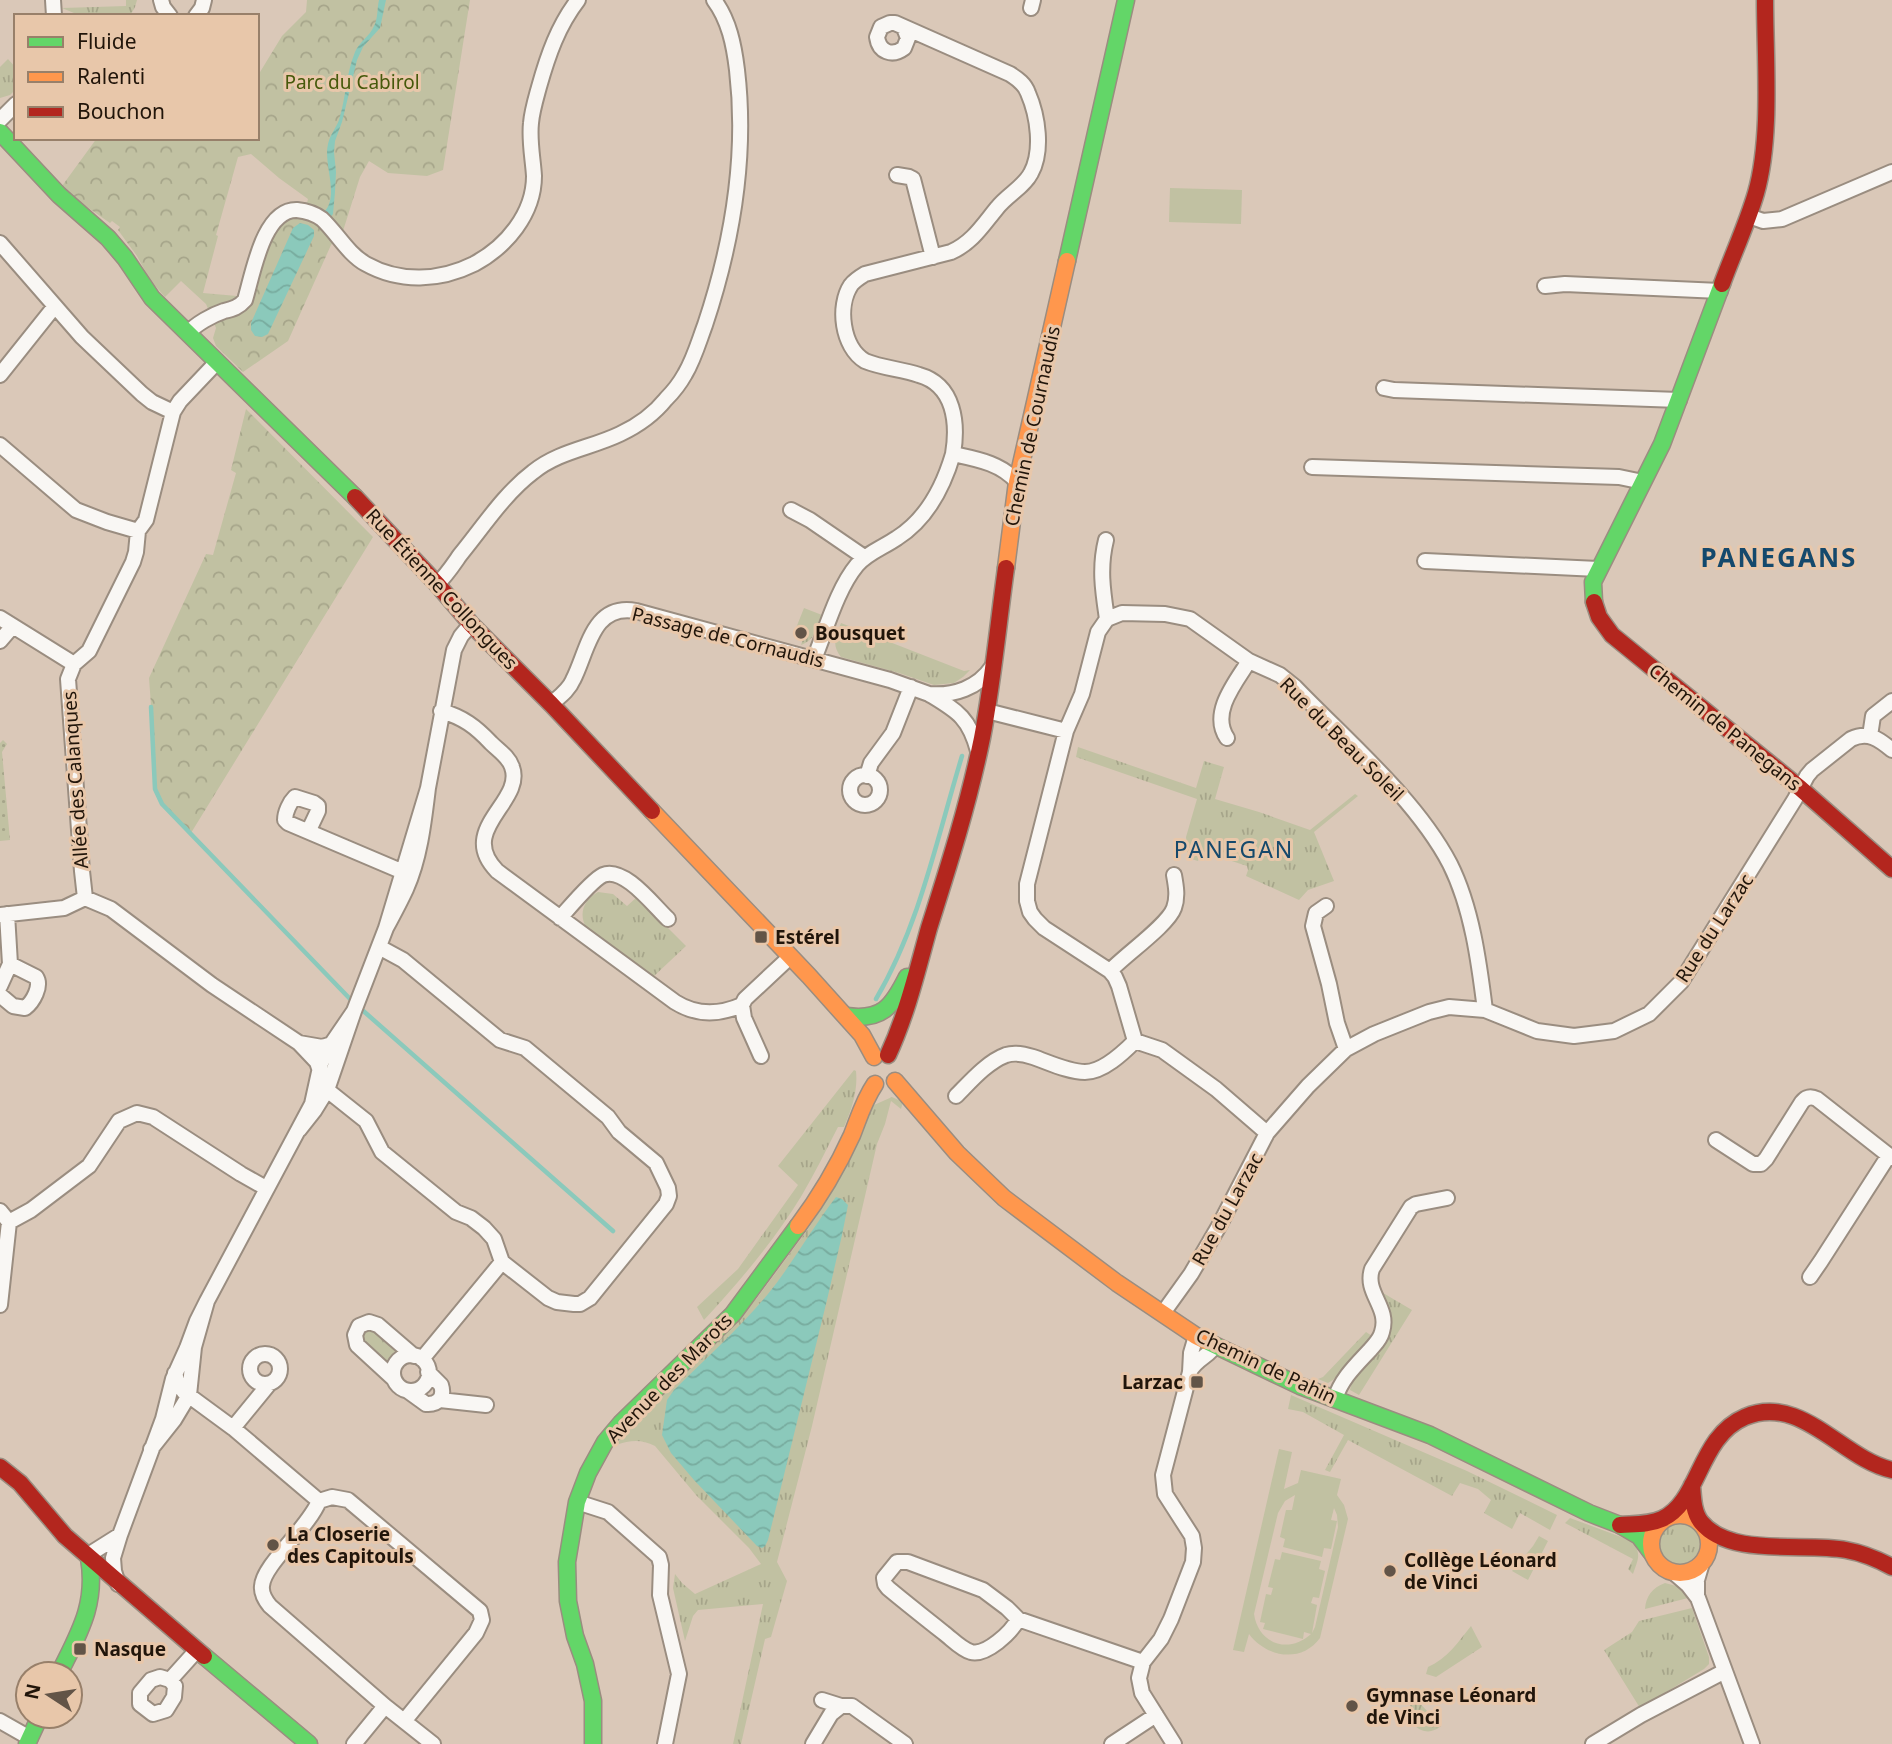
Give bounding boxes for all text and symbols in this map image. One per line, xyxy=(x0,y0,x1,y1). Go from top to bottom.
legend xyxy=(14,14,259,140)
text: Fluide xyxy=(77,27,136,55)
text: Ralenti xyxy=(77,62,145,90)
park label: Parc du Cabirol xyxy=(284,69,420,95)
text: Bouchon xyxy=(77,97,165,125)
street label: Chemin de Cournaudis xyxy=(998,323,1066,529)
street label: Rue Étienne Collongues xyxy=(360,503,524,675)
district label: PANEGANS xyxy=(1701,539,1857,575)
street label: Passage de Cornaudis xyxy=(629,601,827,673)
place label: Bousquet xyxy=(815,620,905,646)
marker: Bousquet xyxy=(793,625,809,641)
street label: Chemin de Panegans xyxy=(1643,657,1807,797)
street label: Rue du Beau Soleil xyxy=(1274,671,1410,807)
street label: Allée des Calanques xyxy=(56,690,94,870)
district label: PANEGAN xyxy=(1174,833,1294,865)
street label: Rue du Larzac xyxy=(1669,869,1759,987)
place label: Estérel xyxy=(775,924,840,950)
marker: Estérel xyxy=(753,929,769,945)
street label: Rue du Larzac xyxy=(1185,1148,1269,1270)
street label: Avenue des Marots xyxy=(600,1307,738,1449)
street label: Chemin de Pahin xyxy=(1192,1322,1340,1410)
place label: Larzac xyxy=(1122,1369,1183,1395)
marker: Larzac xyxy=(1189,1374,1205,1390)
place label: La Closerie des Capitouls xyxy=(287,1521,414,1569)
marker: La Closerie des Capitouls xyxy=(265,1537,281,1553)
place label: Collège Léonard de Vinci xyxy=(1404,1547,1557,1595)
marker: Collège Léonard de Vinci xyxy=(1382,1563,1398,1579)
place label: Nasque xyxy=(94,1636,166,1662)
marker: Nasque xyxy=(72,1641,88,1657)
north arrow xyxy=(14,1660,84,1730)
text: N xyxy=(18,1681,47,1702)
place label: Gymnase Léonard de Vinci xyxy=(1366,1682,1536,1730)
marker: Gymnase Léonard de Vinci xyxy=(1344,1698,1360,1714)

